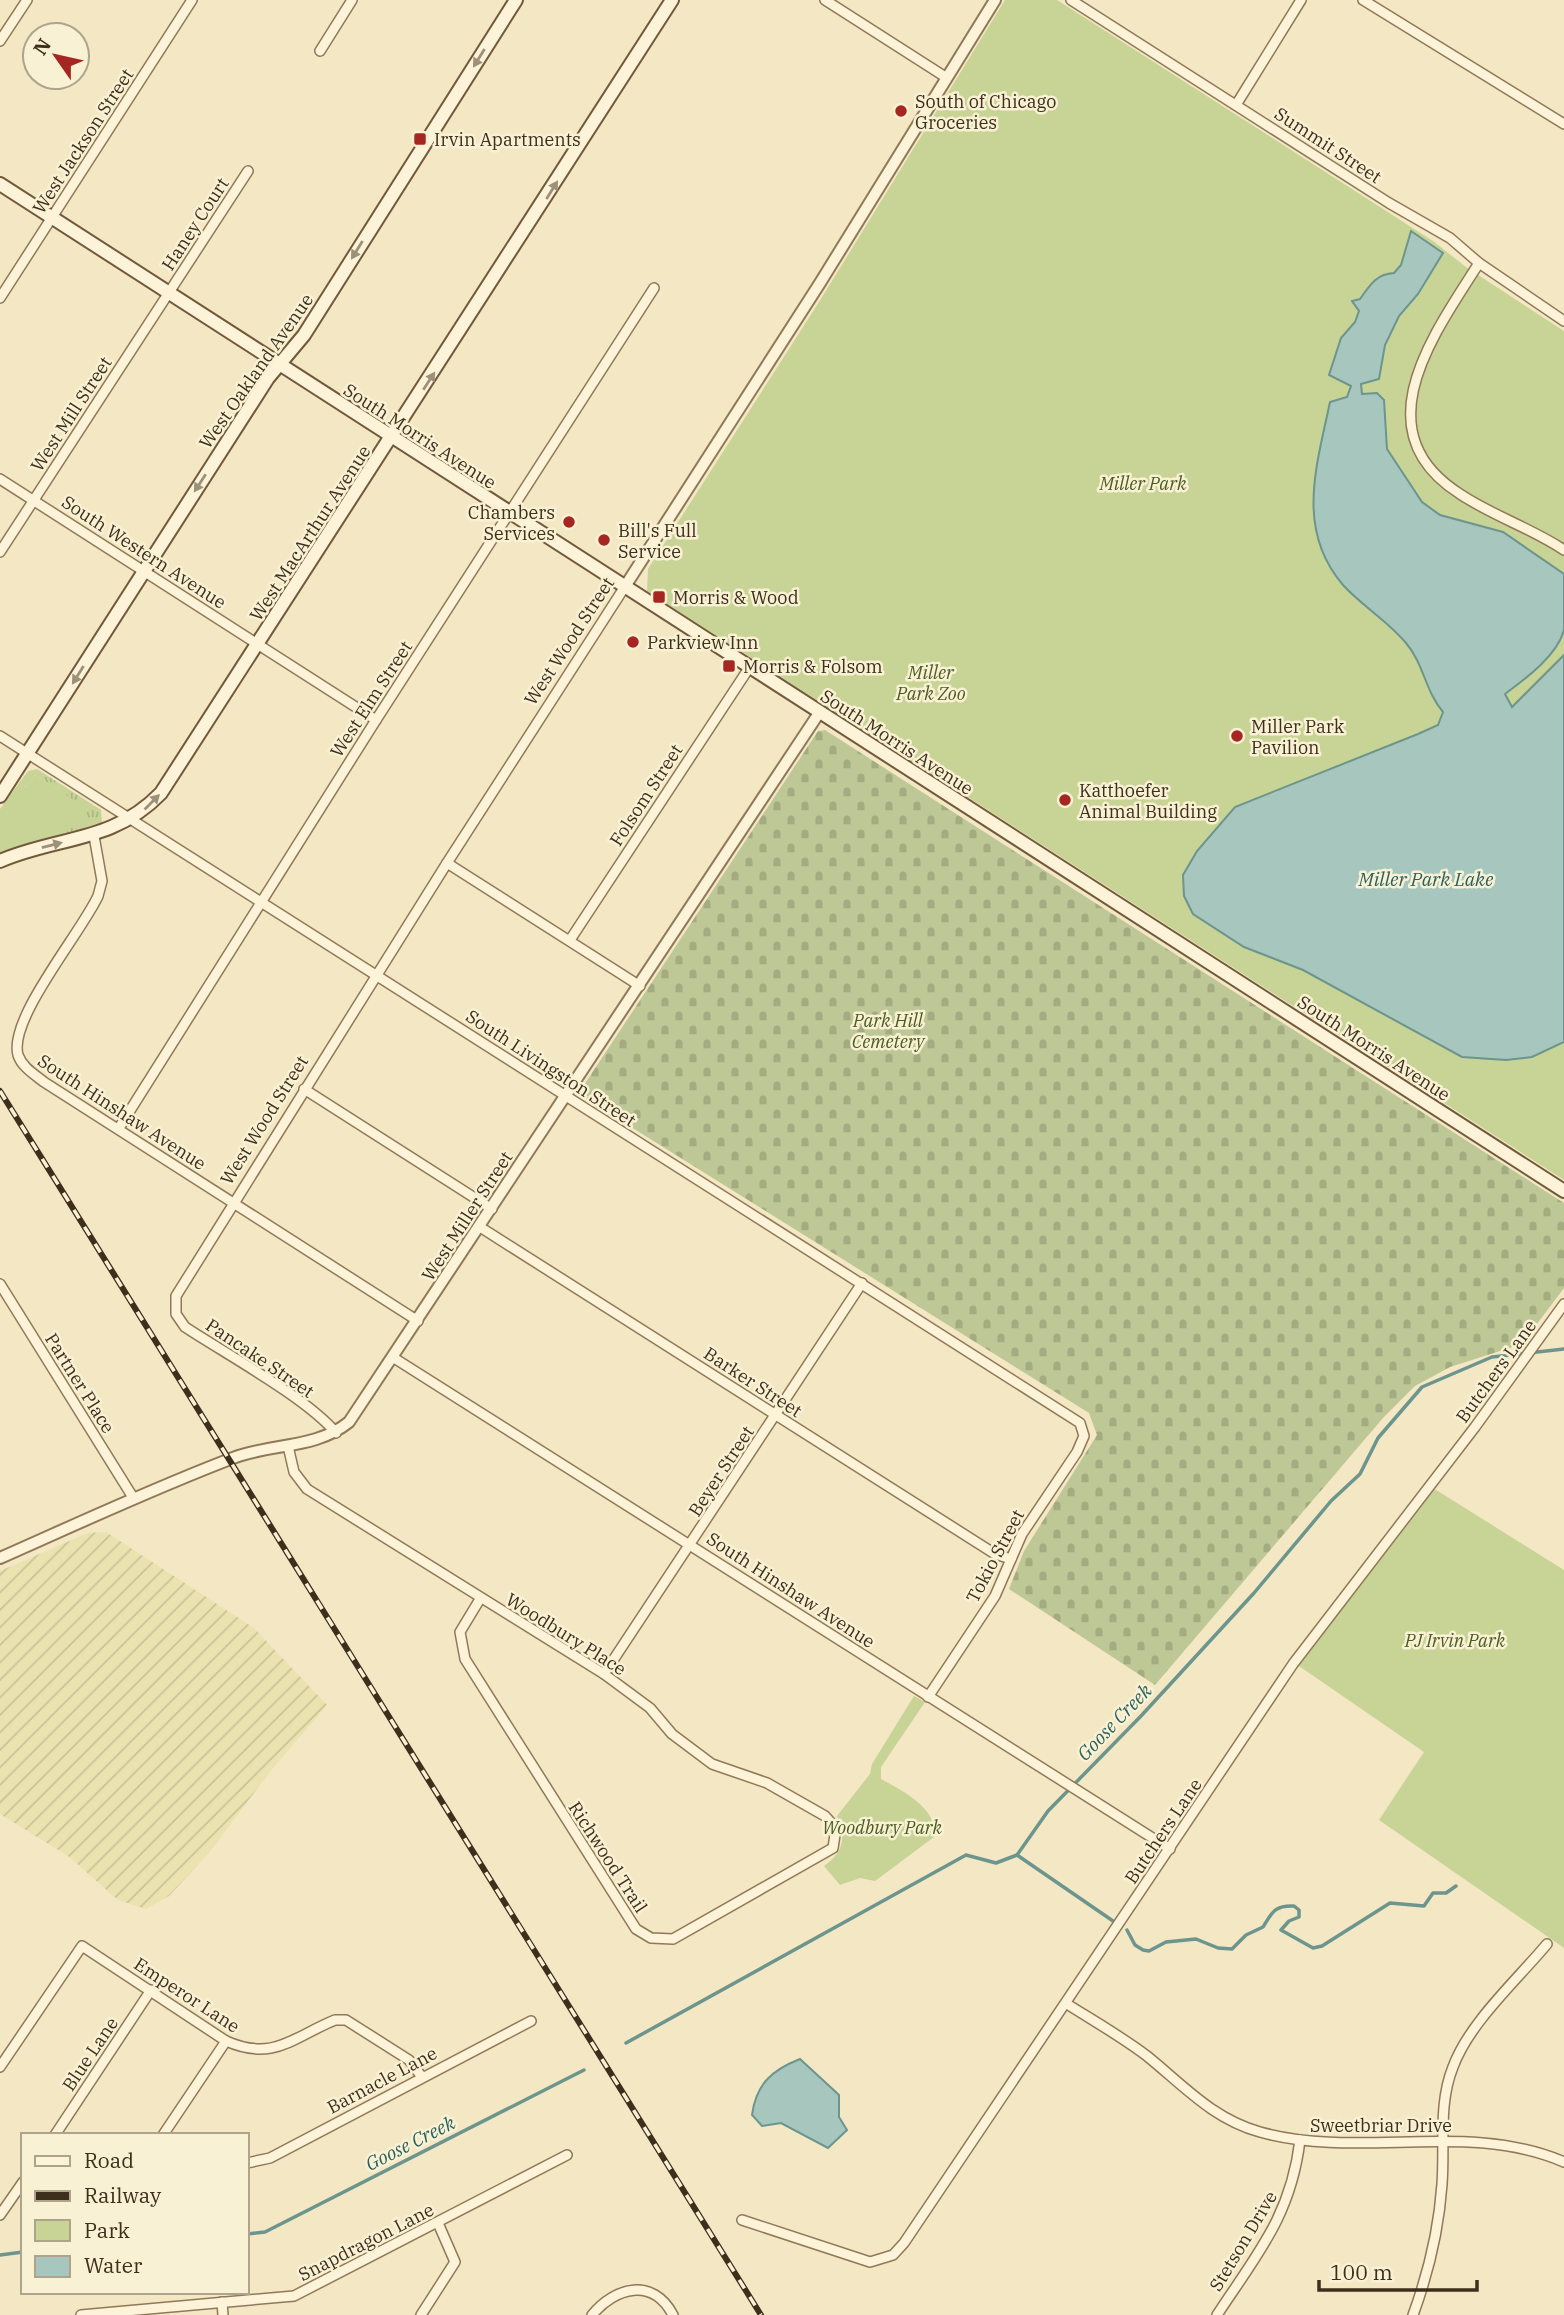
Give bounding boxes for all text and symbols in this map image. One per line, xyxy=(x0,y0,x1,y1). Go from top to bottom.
north arrow xyxy=(21,21,91,91)
text: N xyxy=(28,34,56,59)
one-way arrow xyxy=(473,48,486,67)
street label: West Jackson Street xyxy=(27,64,139,218)
place label: South of Chicago Groceries xyxy=(915,90,1056,134)
street label: Summit Street xyxy=(1270,102,1386,188)
marker: South of Chicago Groceries xyxy=(893,103,909,119)
place label: Irvin Apartments xyxy=(434,128,581,151)
marker: Irvin Apartments xyxy=(412,131,428,147)
street label: Haney Court xyxy=(156,173,234,275)
one-way arrow xyxy=(545,180,558,199)
one-way arrow xyxy=(351,240,364,260)
street label: West Oakland Avenue xyxy=(194,289,318,453)
street label: West Mill Street xyxy=(25,352,117,476)
one-way arrow xyxy=(422,371,435,391)
street label: South Morris Avenue xyxy=(339,378,501,494)
street label: West MacArthur Avenue xyxy=(245,441,375,625)
park label: Miller Park xyxy=(1098,472,1187,495)
one-way arrow xyxy=(194,474,207,493)
street label: South Western Avenue xyxy=(57,490,231,614)
place label: Chambers Services xyxy=(468,501,555,545)
marker: Chambers Services xyxy=(561,514,577,530)
place label: Bill's Full Service xyxy=(618,519,697,563)
marker: Bill's Full Service xyxy=(596,532,612,548)
street label: West Wood Street xyxy=(519,572,619,710)
place label: Morris & Wood xyxy=(673,586,799,609)
marker: Morris & Wood xyxy=(651,589,667,605)
place label: Parkview Inn xyxy=(647,631,759,654)
marker: Parkview Inn xyxy=(625,634,641,650)
street label: West Elm Street xyxy=(325,636,417,762)
place label: Morris & Folsom xyxy=(743,655,883,678)
marker: Morris & Folsom xyxy=(721,658,737,674)
park label: Miller Park Zoo xyxy=(895,661,966,705)
one-way arrow xyxy=(72,666,85,685)
street label: South Morris Avenue xyxy=(816,684,978,800)
place label: Miller Park Pavilion xyxy=(1251,715,1345,759)
marker: Miller Park Pavilion xyxy=(1229,728,1245,744)
street label: Folsom Street xyxy=(605,740,687,850)
place label: Katthoefer Animal Building xyxy=(1079,779,1217,823)
marker: Katthoefer Animal Building xyxy=(1057,792,1073,808)
one-way arrow xyxy=(143,793,160,810)
one-way arrow xyxy=(42,840,63,850)
water label: Miller Park Lake xyxy=(1357,867,1494,891)
street label: South Morris Avenue xyxy=(1293,990,1455,1106)
street label: South Livingston Street xyxy=(462,1004,640,1132)
park label: Park Hill Cemetery xyxy=(852,1009,926,1053)
street label: South Hinshaw Avenue xyxy=(34,1049,210,1175)
street label: West Wood Street xyxy=(215,1051,313,1189)
street label: West Miller Street xyxy=(417,1147,517,1285)
street label: Pancake Street xyxy=(201,1313,319,1403)
street label: Butchers Lane xyxy=(1451,1315,1541,1427)
street label: Partner Place xyxy=(40,1329,120,1437)
street label: Barker Street xyxy=(700,1342,806,1422)
street label: Beyer Street xyxy=(683,1421,759,1521)
street label: Tokio Street xyxy=(961,1506,1029,1606)
street label: South Hinshaw Avenue xyxy=(703,1527,879,1653)
street label: Woodbury Place xyxy=(502,1588,630,1680)
park label: PJ Irvin Park xyxy=(1404,1629,1506,1652)
water label: Goose Creek xyxy=(1072,1678,1157,1765)
street label: Butchers Lane xyxy=(1119,1774,1207,1888)
street label: Richwood Trail xyxy=(563,1797,653,1917)
park label: Woodbury Park xyxy=(822,1816,943,1839)
street label: Emperor Lane xyxy=(130,1952,244,2038)
street label: Blue Lane xyxy=(57,2013,123,2095)
street label: Barnacle Lane xyxy=(323,2041,441,2119)
water label: Goose Creek xyxy=(361,2110,460,2176)
street label: Sweetbriar Drive xyxy=(1310,2114,1452,2137)
legend xyxy=(21,2133,248,2294)
text: Road xyxy=(84,2146,134,2174)
text: Railway xyxy=(84,2181,162,2209)
street label: Stetson Drive xyxy=(1204,2187,1282,2295)
street label: Snapdragon Lane xyxy=(294,2198,438,2286)
text: Park xyxy=(84,2216,131,2244)
scale bar xyxy=(1319,2248,1476,2292)
text: Water xyxy=(84,2251,143,2279)
text: 100 m xyxy=(1330,2258,1393,2286)

